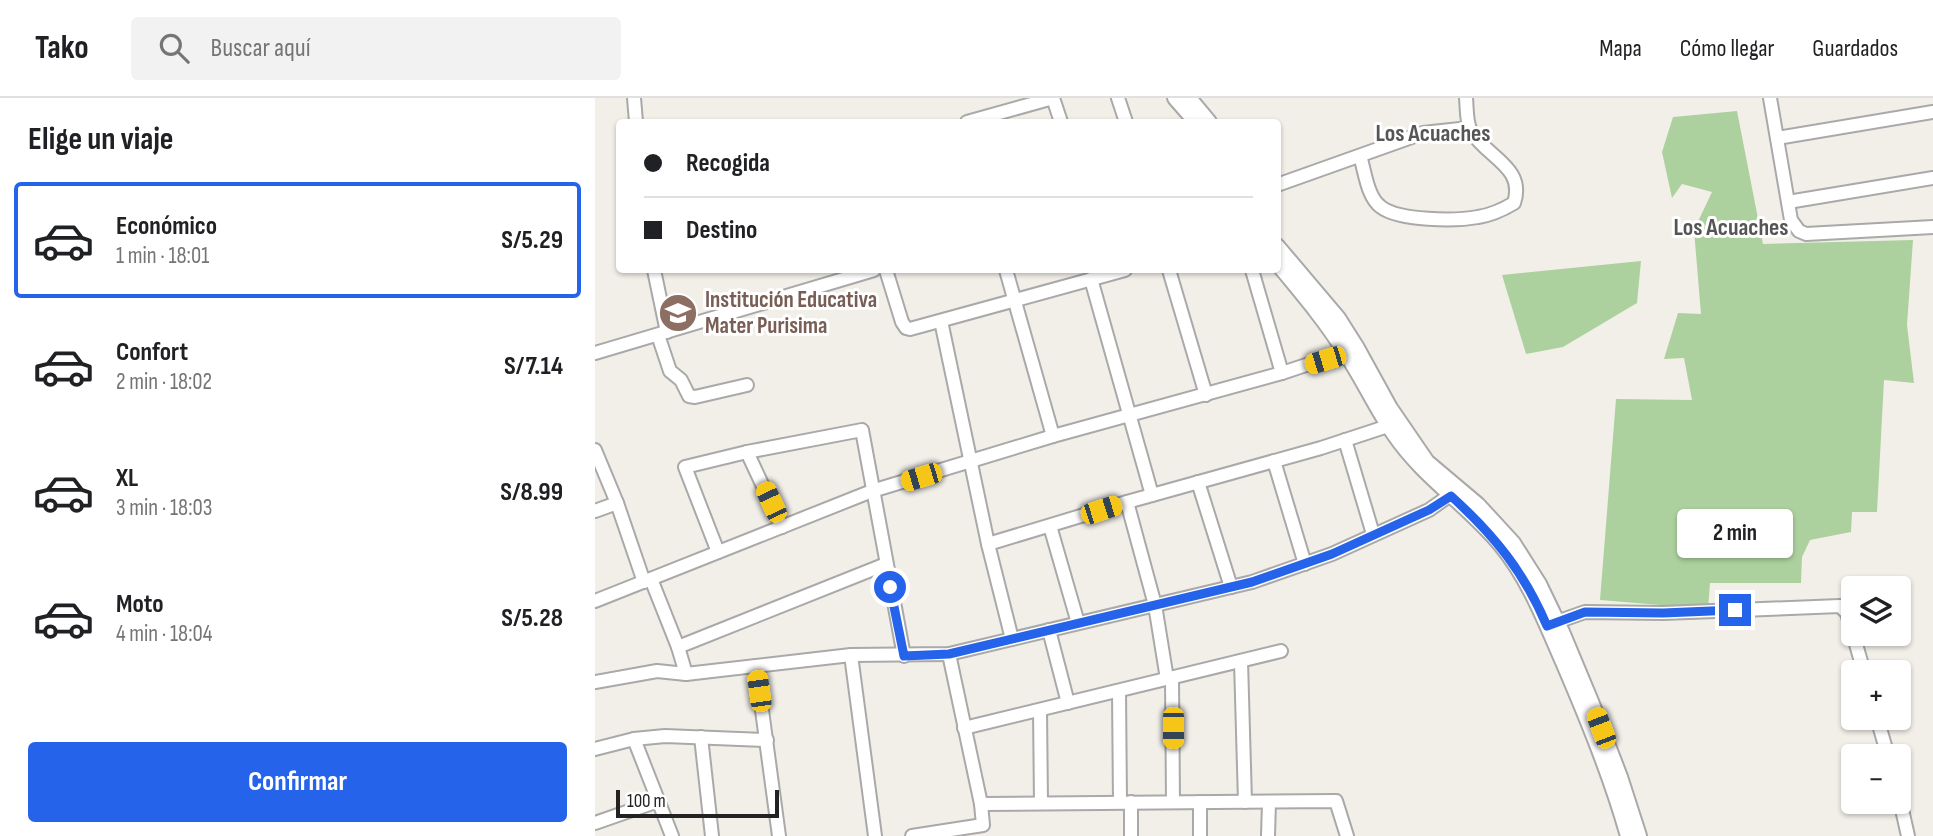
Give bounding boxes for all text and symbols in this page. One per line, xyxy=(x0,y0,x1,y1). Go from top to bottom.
search box xyxy=(131,17,621,80)
text: Tako xyxy=(35,28,89,68)
icon: search xyxy=(155,29,193,67)
text: Buscar aquí xyxy=(211,33,311,64)
text: Mapa xyxy=(1599,34,1642,63)
text: Cómo llegar xyxy=(1680,34,1774,63)
text: Guardados xyxy=(1812,34,1898,63)
district label: Los Acuaches xyxy=(1375,119,1491,148)
text: Elige un viaje xyxy=(28,120,173,159)
text: Recogida xyxy=(686,148,770,179)
icon: car xyxy=(32,209,95,272)
text: Económico xyxy=(116,211,217,242)
district label: Los Acuaches xyxy=(1673,213,1789,242)
text: Destino xyxy=(686,215,757,246)
text: S/5.29 xyxy=(501,225,563,256)
text: 1 min · 18:01 xyxy=(116,242,209,270)
place label: Institución Educativa Mater Purisima xyxy=(705,286,877,340)
school or university icon: Institución Educativa Mater Purisima xyxy=(657,292,699,334)
icon: car xyxy=(32,335,95,398)
text: Confort xyxy=(116,337,188,368)
car xyxy=(1302,344,1349,376)
text: S/7.14 xyxy=(504,351,563,382)
text: 2 min · 18:02 xyxy=(116,368,212,396)
icon: car xyxy=(32,461,95,524)
car xyxy=(898,461,945,493)
text: XL xyxy=(116,463,138,494)
text: S/8.99 xyxy=(500,477,563,508)
car xyxy=(753,479,790,525)
text: 3 min · 18:03 xyxy=(116,494,212,522)
car xyxy=(1078,494,1125,526)
callout: 2 min xyxy=(1677,508,1793,558)
text: 2 min xyxy=(1713,519,1757,547)
route start xyxy=(874,571,906,603)
map controls xyxy=(1841,576,1911,814)
button: layers xyxy=(1841,576,1911,646)
icon: car xyxy=(32,587,95,650)
text: Moto xyxy=(116,589,164,620)
route end xyxy=(1719,594,1751,626)
text: S/5.28 xyxy=(501,603,563,634)
text: 4 min · 18:04 xyxy=(116,620,212,648)
button: + xyxy=(1841,660,1911,730)
car xyxy=(746,669,773,713)
car xyxy=(1584,705,1619,751)
car xyxy=(1163,707,1184,749)
button: Confirmar xyxy=(28,742,567,822)
button: − xyxy=(1841,744,1911,814)
scale bar xyxy=(616,787,779,819)
text: 100 m xyxy=(627,790,666,813)

